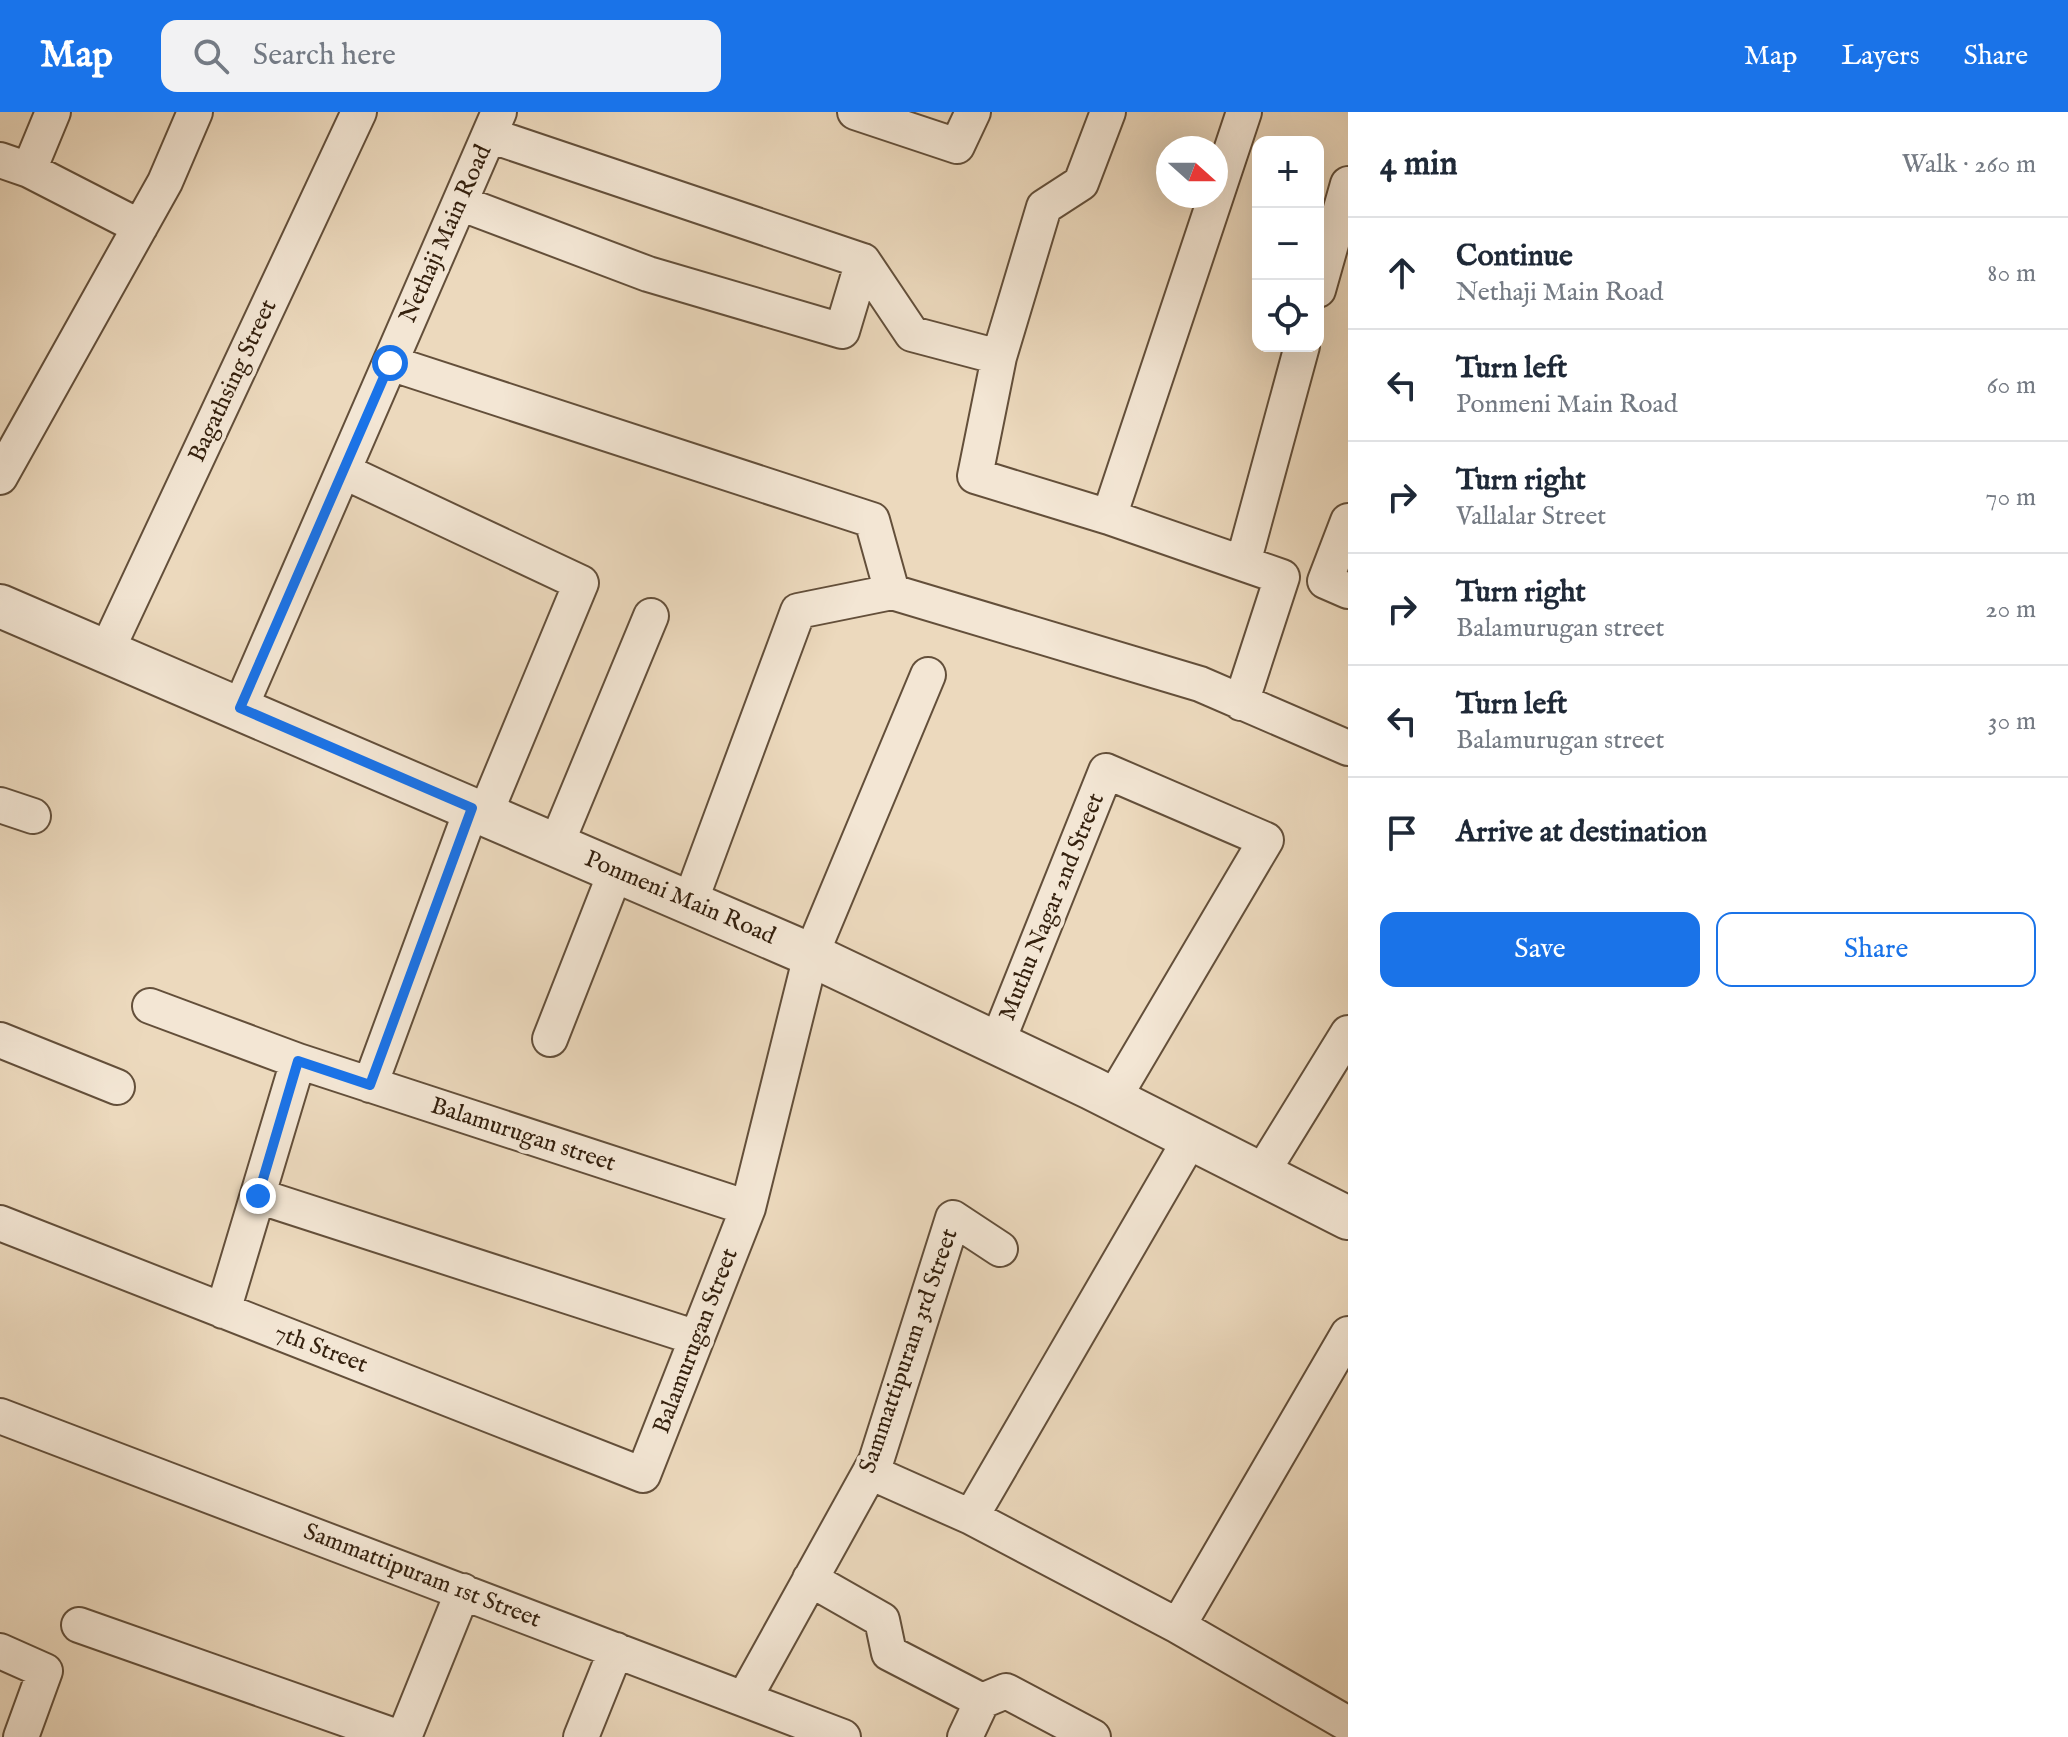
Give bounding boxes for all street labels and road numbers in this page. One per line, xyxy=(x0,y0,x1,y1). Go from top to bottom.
street label: Nethaji Main Road xyxy=(393,140,499,328)
street label: Bagathsing Street xyxy=(182,295,284,467)
street label: Muthu Nagar 2nd Street xyxy=(992,789,1112,1025)
street label: Ponmeni Main Road xyxy=(580,844,780,952)
street label: Balamurugan street xyxy=(427,1091,619,1179)
street label: Sammattipuram 3rd Street xyxy=(853,1225,965,1477)
street label: Balamurugan Street xyxy=(646,1244,746,1438)
street label: 7th Street xyxy=(270,1317,372,1381)
street label: Sammattipuram 1st Street xyxy=(299,1516,545,1636)

